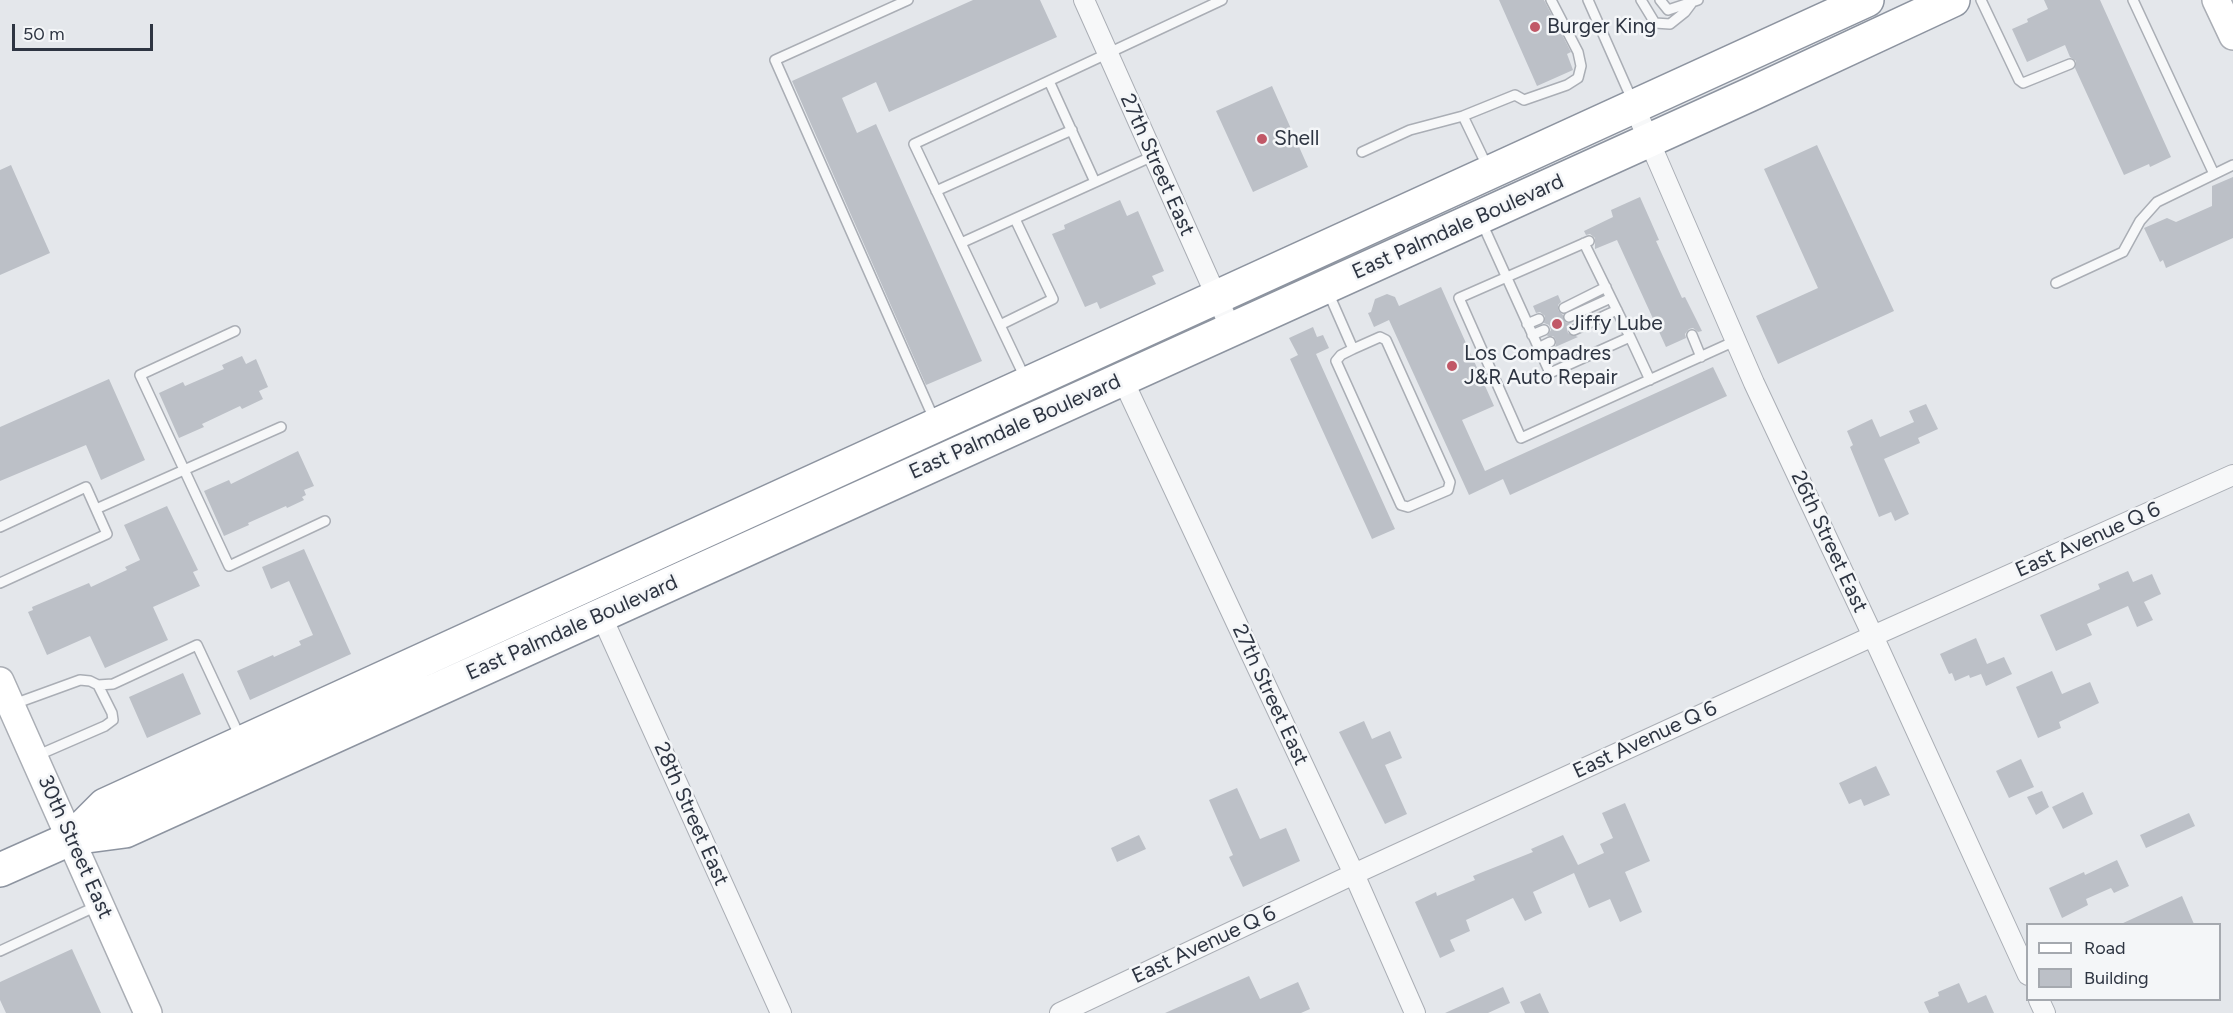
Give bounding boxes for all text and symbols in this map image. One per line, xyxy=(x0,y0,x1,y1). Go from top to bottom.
scale bar xyxy=(15,12,156,50)
place label: Burger King xyxy=(1547,14,1656,40)
marker: Burger King xyxy=(1528,20,1542,34)
text: 50 m xyxy=(23,23,65,45)
street label: 27th Street East xyxy=(1114,90,1200,240)
place label: Shell xyxy=(1274,126,1319,152)
marker: Shell xyxy=(1255,132,1269,146)
street label: East Palmdale Boulevard xyxy=(1348,169,1568,285)
place label: Jiffy Lube xyxy=(1569,311,1663,337)
marker: Jiffy Lube xyxy=(1550,317,1564,331)
place label: Los Compadres J&R Auto Repair xyxy=(1464,341,1618,391)
marker: Los Compadres J&R Auto Repair xyxy=(1445,359,1459,373)
street label: East Palmdale Boulevard xyxy=(905,369,1125,485)
street label: 26th Street East xyxy=(1785,467,1873,617)
street label: East Avenue Q 6 xyxy=(2012,497,2164,583)
street label: East Palmdale Boulevard xyxy=(462,570,682,686)
street label: 27th Street East xyxy=(1226,620,1314,770)
street label: East Avenue Q 6 xyxy=(1569,696,1721,784)
street label: 28th Street East xyxy=(648,738,734,890)
street label: 30th Street East xyxy=(32,771,118,923)
street label: East Avenue Q 6 xyxy=(1128,901,1280,989)
legend xyxy=(2026,923,2221,1001)
text: Road xyxy=(2084,937,2125,959)
text: Building xyxy=(2084,967,2149,989)

